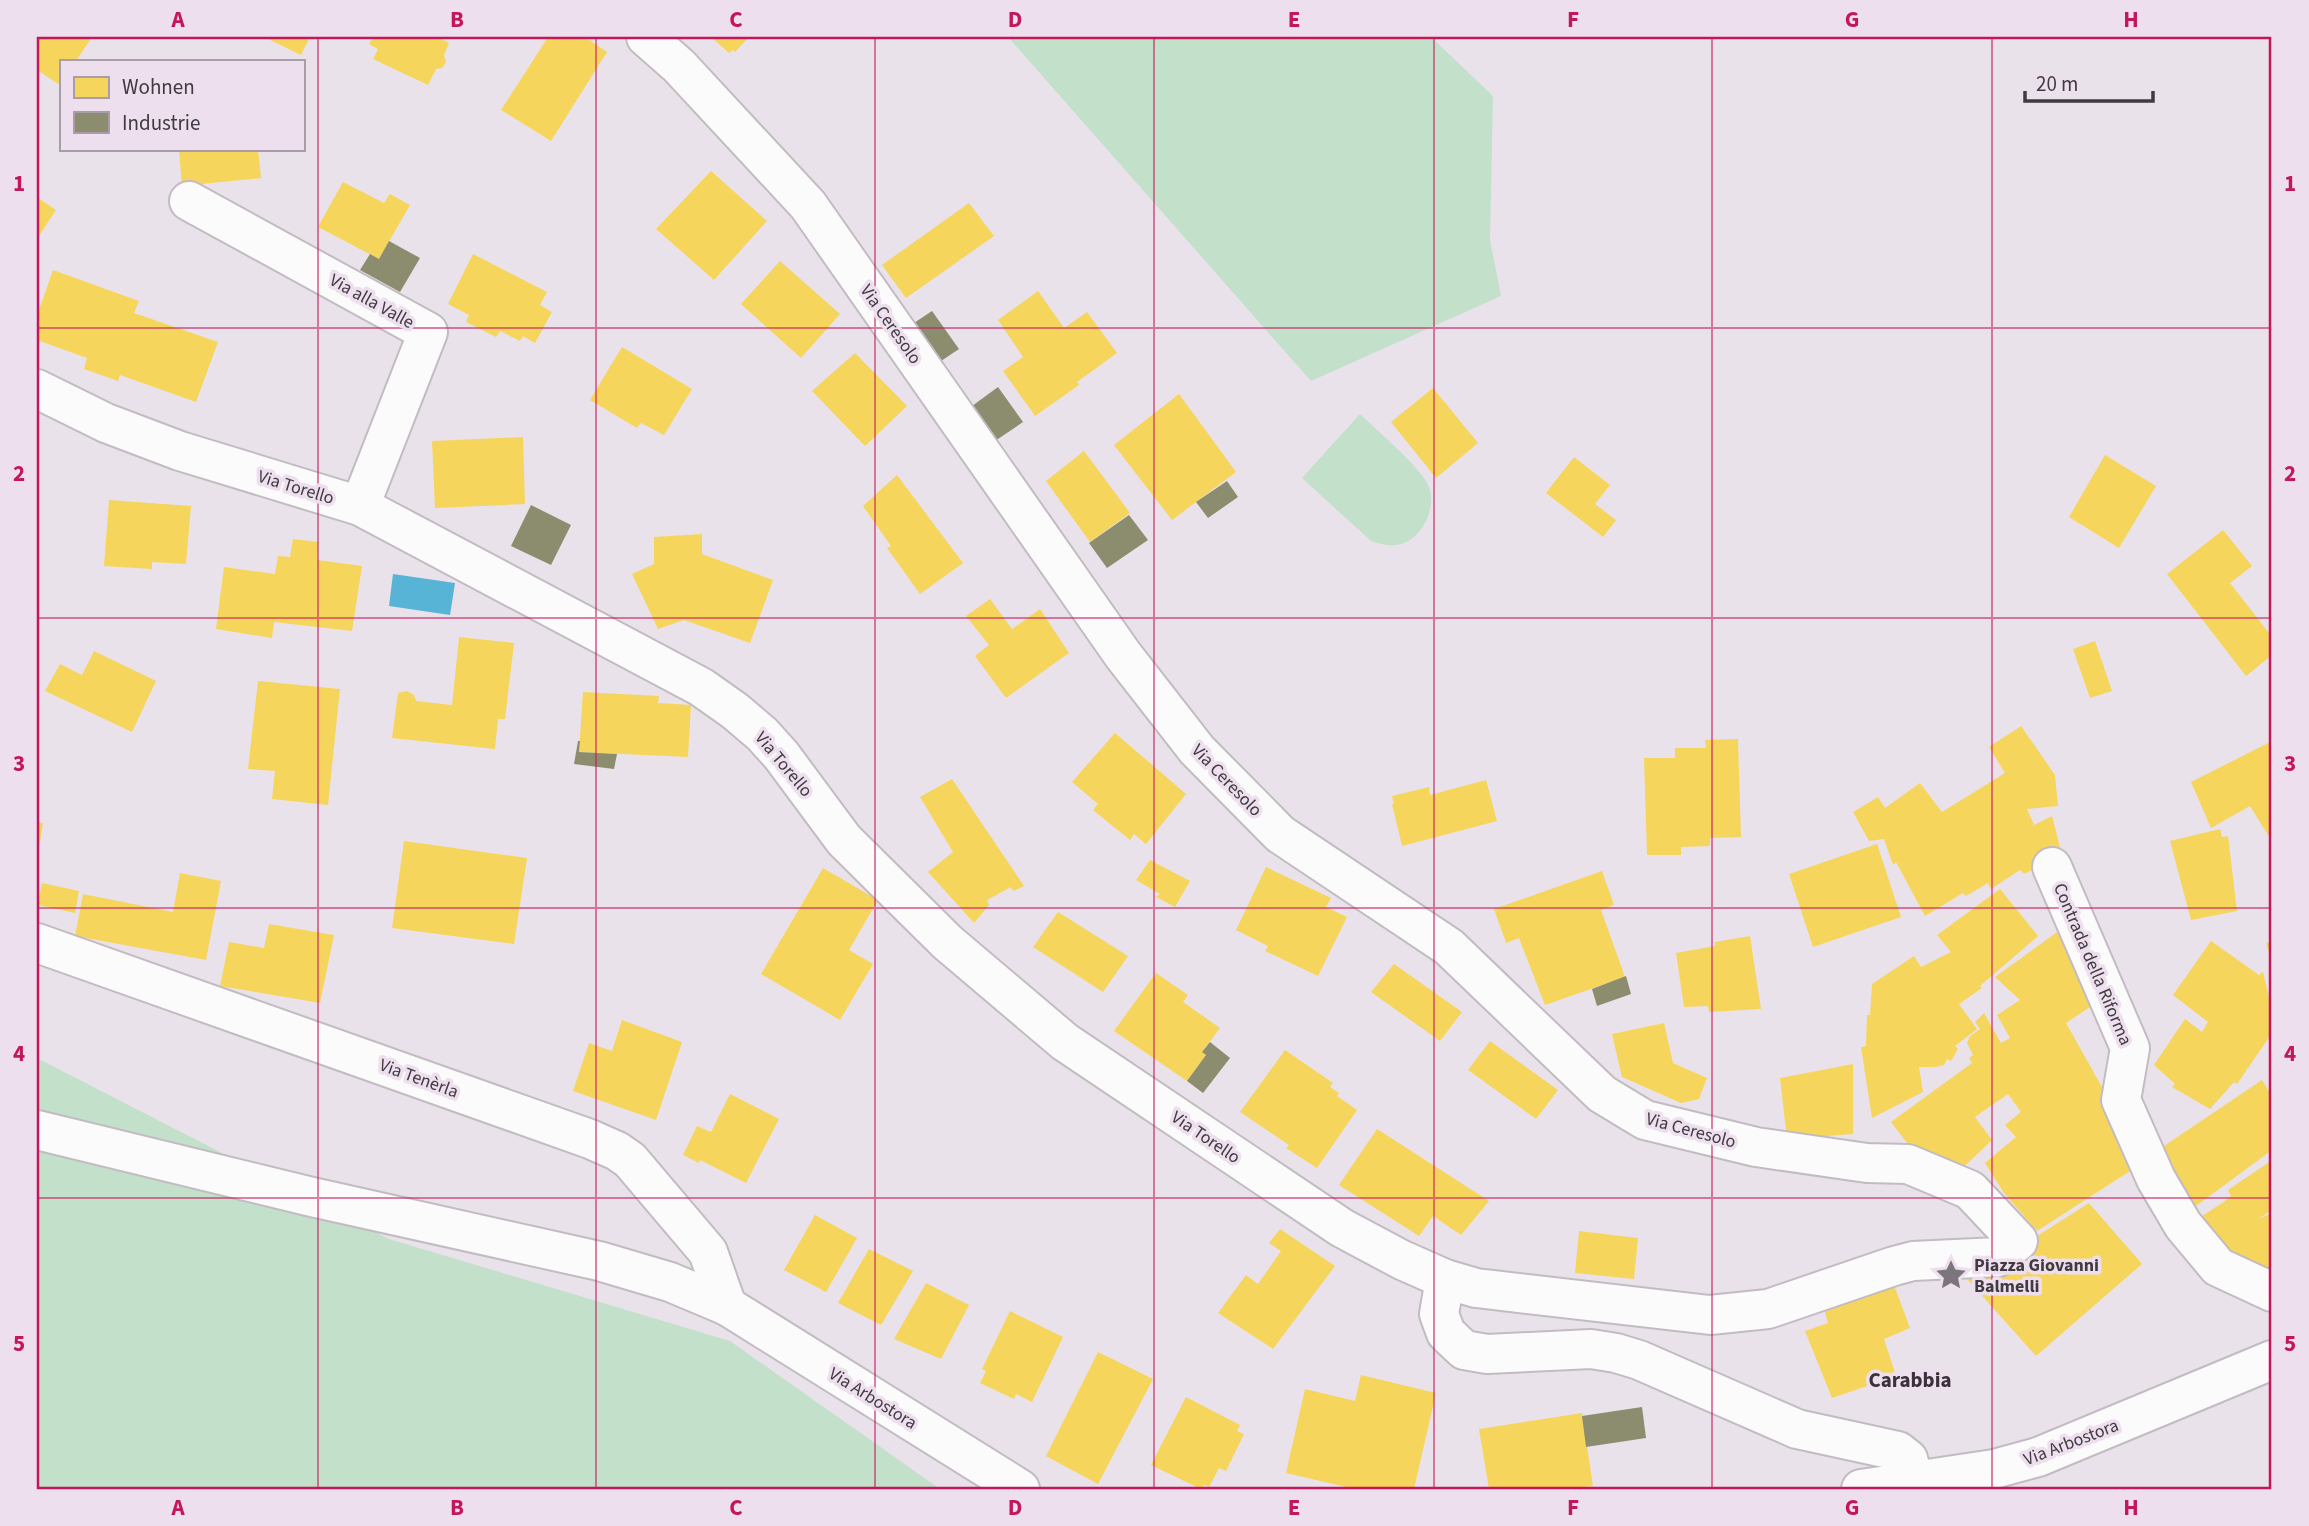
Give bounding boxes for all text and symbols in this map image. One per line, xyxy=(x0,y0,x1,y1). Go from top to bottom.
text: A xyxy=(170,3,185,36)
text: B xyxy=(450,3,464,36)
text: C xyxy=(729,3,743,36)
text: D xyxy=(1008,3,1022,36)
text: E xyxy=(1288,3,1300,36)
text: F xyxy=(1567,3,1579,36)
text: G xyxy=(1845,3,1859,36)
text: H xyxy=(2123,3,2139,36)
legend xyxy=(60,60,304,150)
scale bar xyxy=(2025,60,2153,104)
text: 20 m xyxy=(2036,69,2078,99)
text: Wohnen xyxy=(122,72,195,102)
text: Industrie xyxy=(122,108,200,138)
text: 1 xyxy=(13,167,25,200)
text: 1 xyxy=(2284,167,2296,200)
street label: Via alla Valle xyxy=(325,268,419,335)
street label: Via Ceresolo xyxy=(854,279,927,369)
text: 2 xyxy=(13,457,25,490)
text: 2 xyxy=(2284,457,2296,490)
street label: Via Torello xyxy=(255,464,337,511)
street label: Via Torello xyxy=(749,726,818,802)
street label: Via Ceresolo xyxy=(1186,738,1268,822)
text: 3 xyxy=(13,747,25,780)
text: 3 xyxy=(2284,747,2296,780)
street label: Contrada della Riforma xyxy=(2047,879,2138,1049)
text: 4 xyxy=(13,1037,25,1070)
text: 4 xyxy=(2284,1037,2296,1070)
street label: Via Tenèrla xyxy=(376,1053,462,1104)
street label: Via Torello xyxy=(1166,1105,1245,1170)
street label: Via Ceresolo xyxy=(1643,1106,1739,1154)
place label: Piazza Giovanni Balmelli xyxy=(1974,1253,2099,1299)
place icon: Piazza Giovanni Balmelli xyxy=(1934,1258,1968,1292)
text: 5 xyxy=(13,1327,25,1360)
text: 5 xyxy=(2284,1327,2296,1360)
street label: Via Arbostora xyxy=(824,1361,922,1435)
district label: Carabbia xyxy=(1868,1365,1952,1395)
street label: Via Arbostora xyxy=(2020,1413,2122,1472)
text: A xyxy=(170,1491,185,1524)
text: B xyxy=(450,1491,464,1524)
text: C xyxy=(729,1491,743,1524)
text: D xyxy=(1008,1491,1022,1524)
text: E xyxy=(1288,1491,1300,1524)
text: F xyxy=(1567,1491,1579,1524)
text: G xyxy=(1845,1491,1859,1524)
text: H xyxy=(2123,1491,2139,1524)

